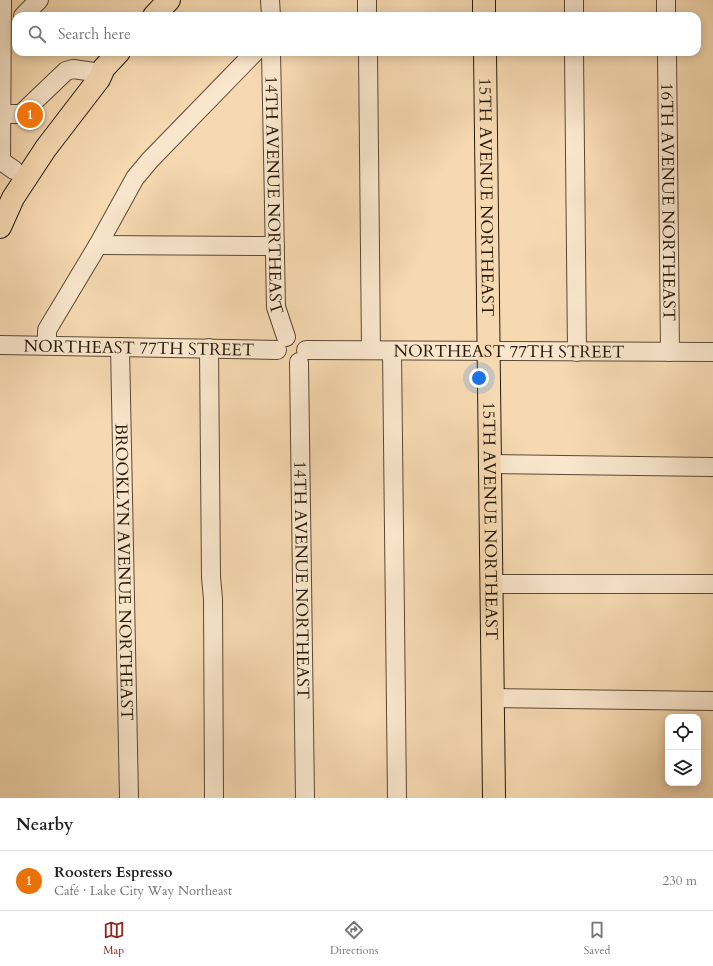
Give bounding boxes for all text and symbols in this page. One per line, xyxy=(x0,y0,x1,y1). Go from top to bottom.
search box xyxy=(12,12,701,56)
icon: search xyxy=(26,23,48,45)
text: Search here xyxy=(58,24,131,44)
street label: 14TH AVENUE NORTHEAST xyxy=(260,75,289,318)
street label: 15TH AVENUE NORTHEAST xyxy=(474,78,500,316)
street label: 16TH AVENUE NORTHEAST xyxy=(656,83,681,321)
pin: 1 xyxy=(17,100,43,130)
street label: NORTHEAST 77TH STREET xyxy=(23,334,255,361)
street label: NORTHEAST 77TH STREET xyxy=(394,339,624,363)
your location xyxy=(469,368,489,388)
street label: 15TH AVENUE NORTHEAST xyxy=(478,402,504,640)
street label: BROOKLYN AVENUE NORTHEAST xyxy=(110,423,139,721)
street label: 14TH AVENUE NORTHEAST xyxy=(289,461,315,699)
map controls xyxy=(665,714,701,786)
button: locate xyxy=(665,714,701,750)
button: layers xyxy=(665,750,701,786)
text: Nearby xyxy=(16,813,73,836)
text: Roosters Espresso xyxy=(54,862,172,882)
text: 1 xyxy=(26,872,32,890)
text: 230 m xyxy=(663,872,697,890)
text: Café · Lake City Way Northeast xyxy=(54,882,232,900)
tab: Map xyxy=(103,919,125,958)
tab: Directions xyxy=(330,919,378,958)
tab: Saved xyxy=(584,919,610,958)

